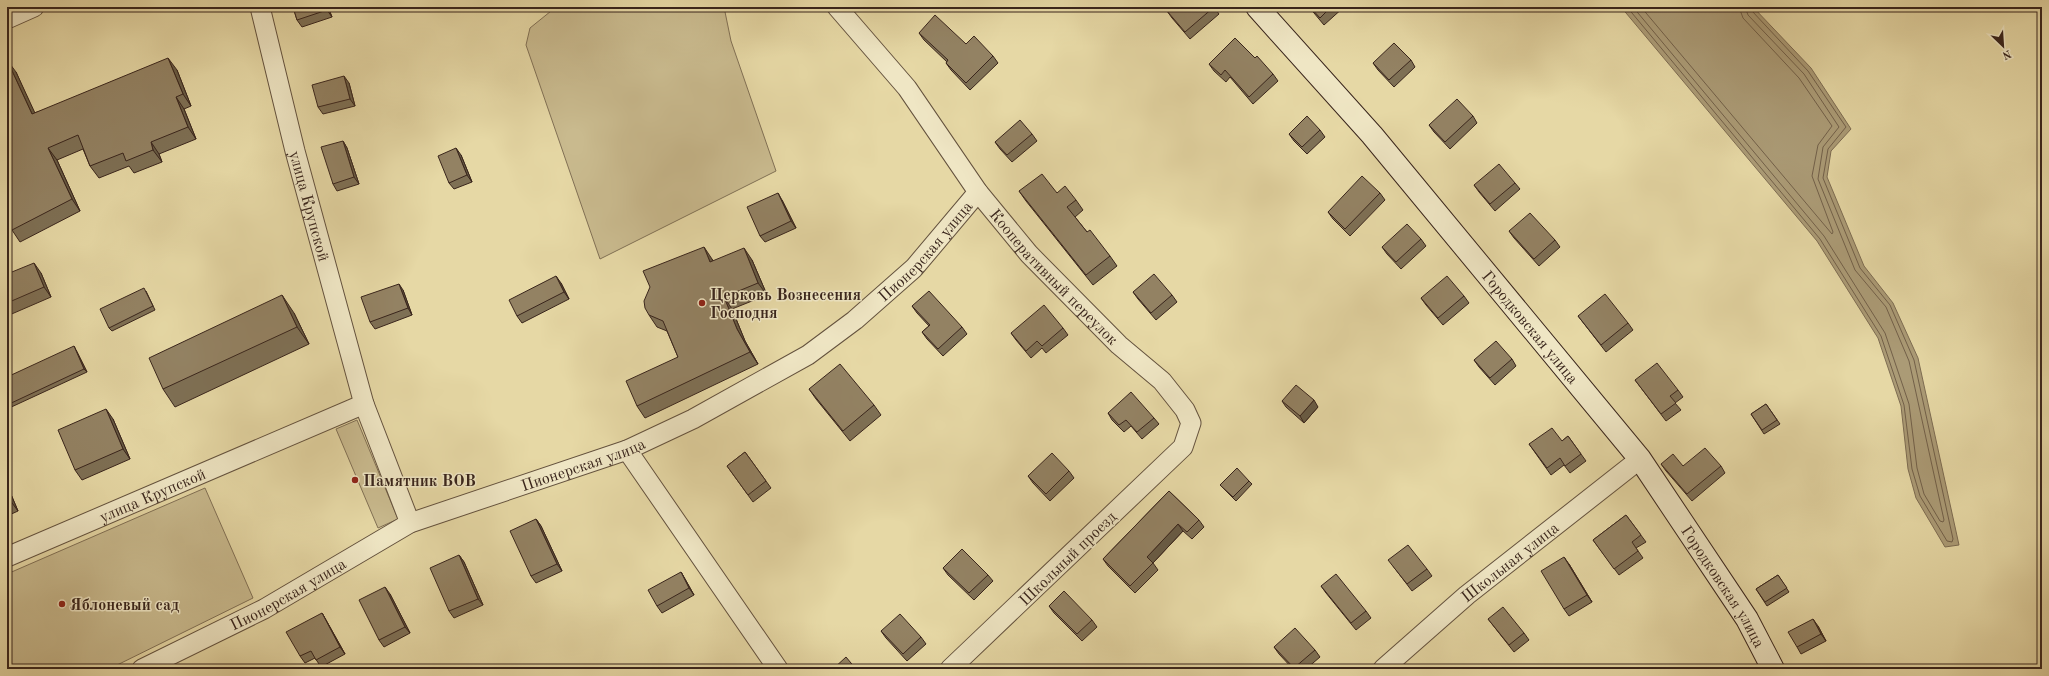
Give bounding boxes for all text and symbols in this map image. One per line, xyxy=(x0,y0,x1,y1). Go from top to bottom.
north arrow xyxy=(1983,26,2023,66)
text: N xyxy=(2000,47,2013,61)
street label: улица Крупской xyxy=(285,149,331,263)
street label: Пионерская улица xyxy=(876,199,976,305)
street label: Кооперативный переулок xyxy=(986,207,1120,349)
street label: Городковская улица xyxy=(1478,269,1580,388)
place label: Церковь Вознесения Господня xyxy=(710,288,861,322)
marker: Церковь Вознесения Господня xyxy=(697,298,707,308)
street label: Пионерская улица xyxy=(519,437,648,495)
street label: улица Крупской xyxy=(98,467,208,526)
place label: Памятник ВОВ xyxy=(363,474,476,490)
marker: Памятник ВОВ xyxy=(350,475,360,485)
street label: Школьный проезд xyxy=(1017,509,1120,610)
street label: Школьная улица xyxy=(1459,520,1562,606)
street label: Городковская улица xyxy=(1677,524,1766,651)
street label: Пионерская улица xyxy=(228,556,349,634)
place label: Яблоневый сад xyxy=(70,598,179,614)
marker: Яблоневый сад xyxy=(57,599,67,609)

